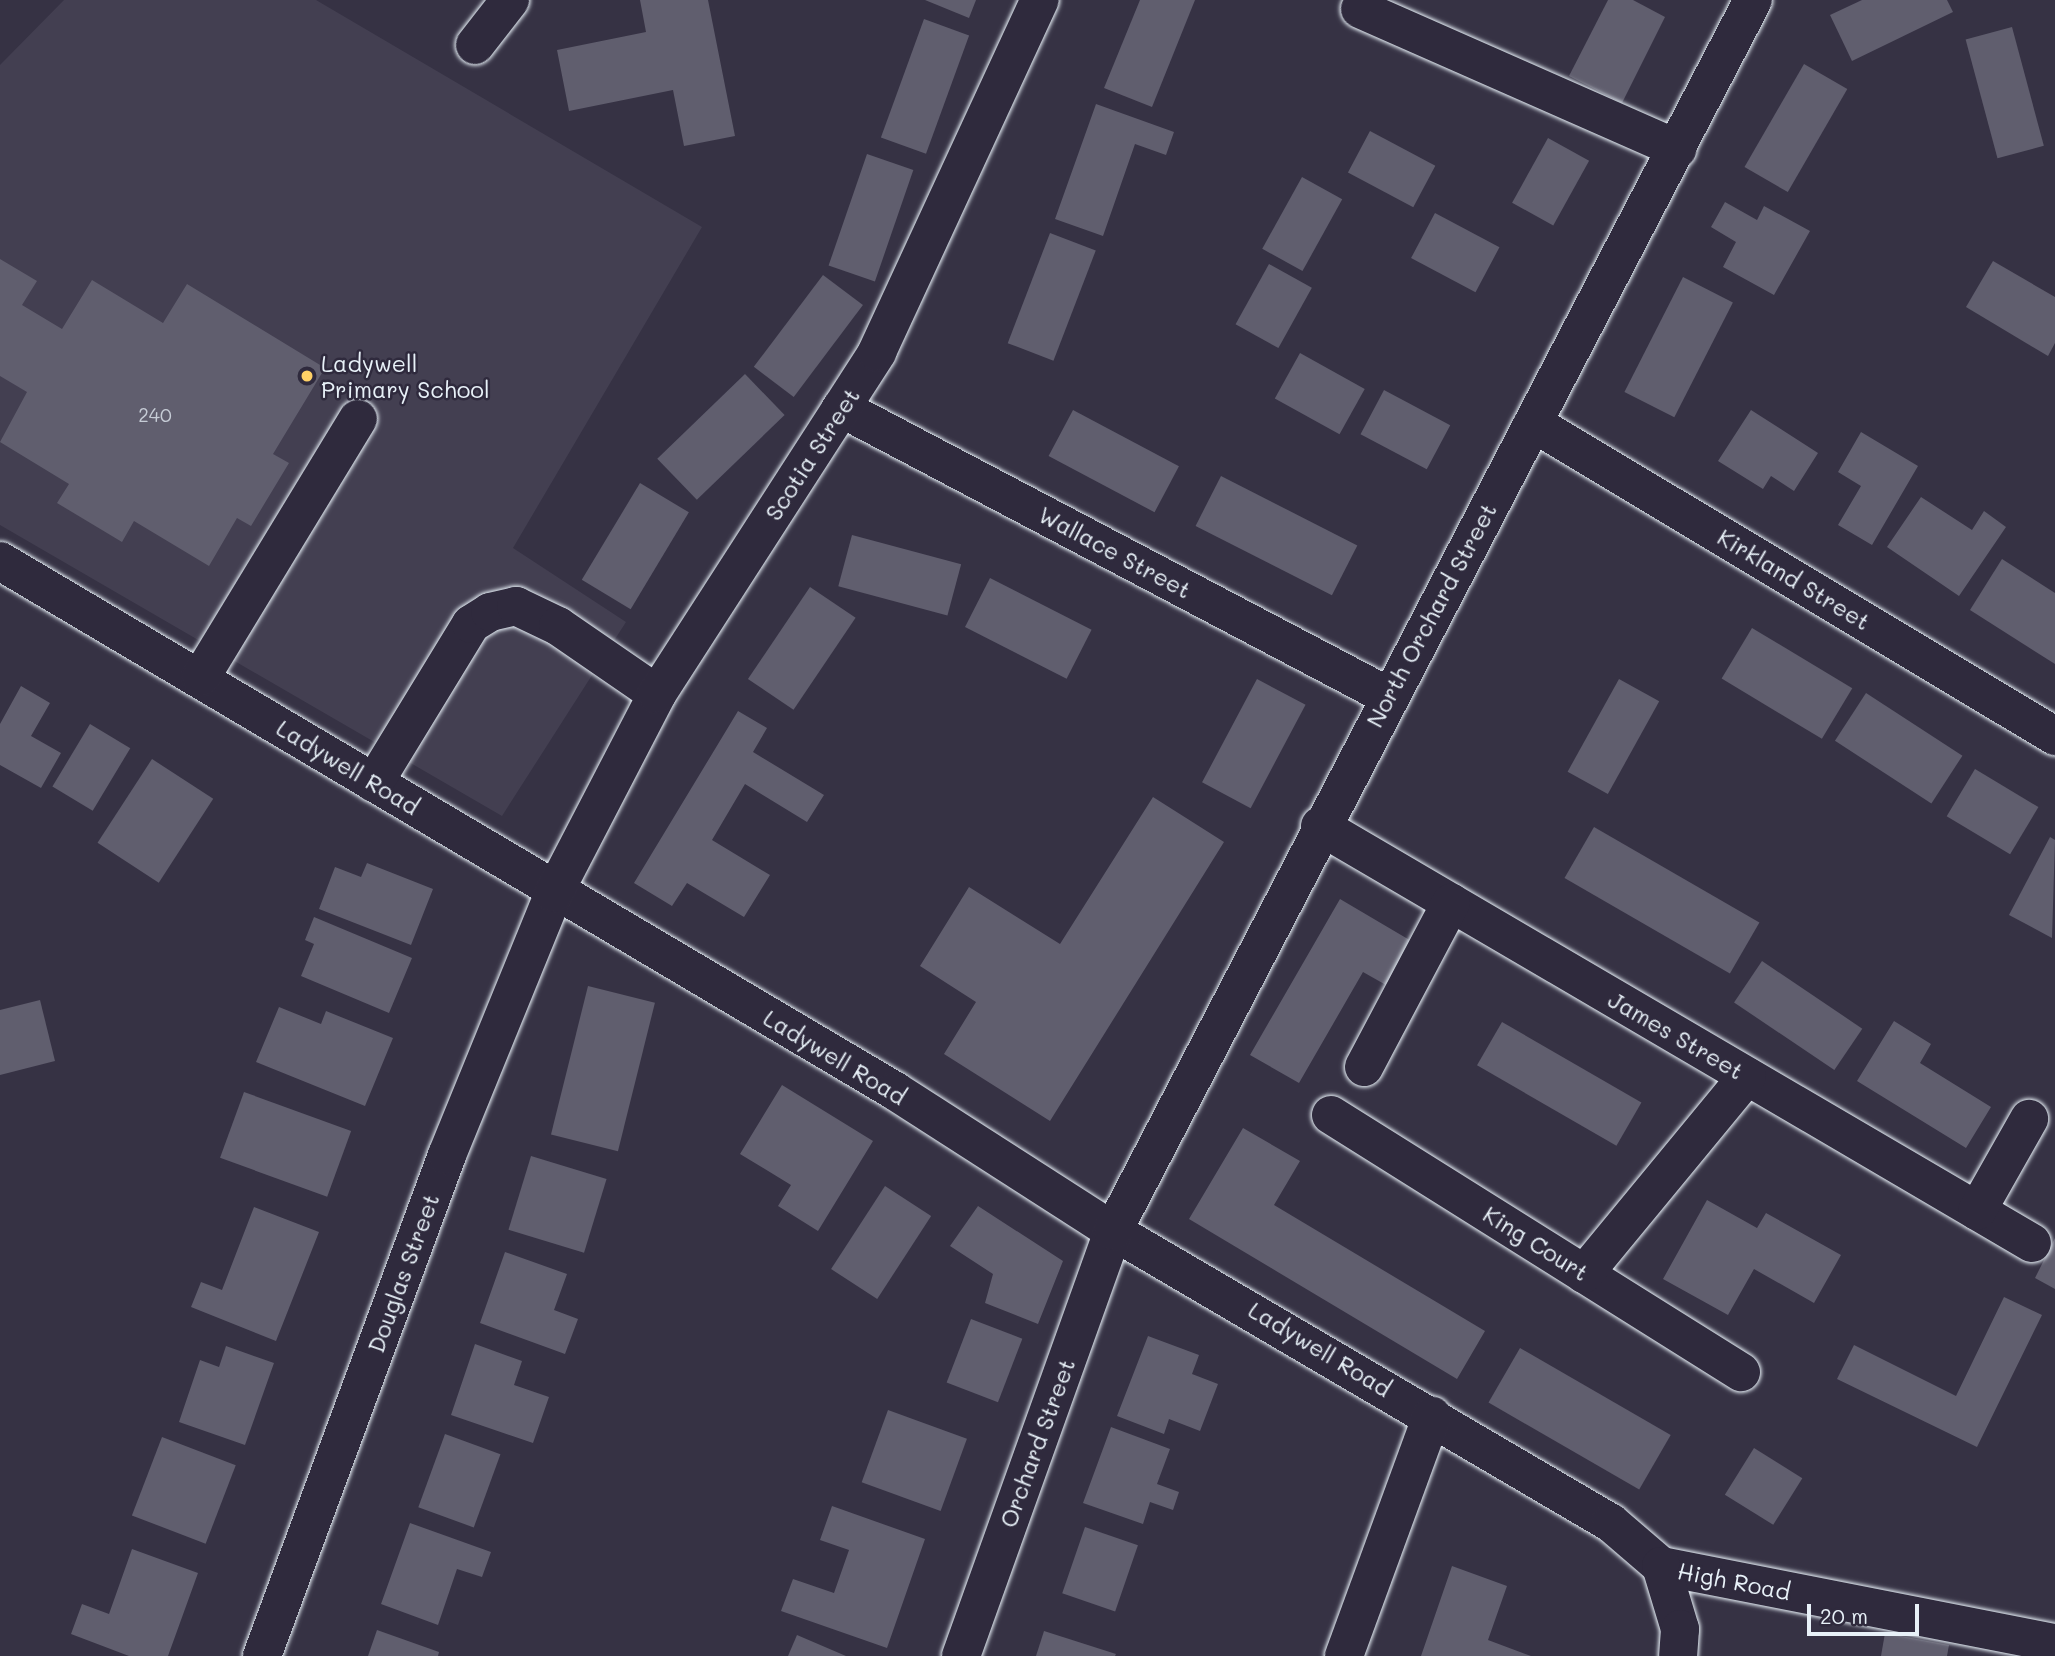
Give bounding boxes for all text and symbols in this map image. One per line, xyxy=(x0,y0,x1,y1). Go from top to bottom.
place label: Ladywell Primary School xyxy=(321,349,490,403)
marker: Ladywell Primary School xyxy=(299,368,315,384)
street label: Scotia Street xyxy=(759,383,865,525)
house number: 240 xyxy=(138,404,172,426)
street label: North Orchard Street xyxy=(1360,498,1502,732)
street label: Wallace Street xyxy=(1034,500,1196,604)
street label: Kirkland Street xyxy=(1713,523,1875,635)
street label: Ladywell Road xyxy=(272,714,424,820)
street label: James Street xyxy=(1604,985,1748,1085)
street label: Ladywell Road xyxy=(759,1004,911,1110)
street label: Douglas Street xyxy=(361,1190,445,1356)
street label: King Court xyxy=(1478,1200,1594,1286)
street label: Ladywell Road xyxy=(1244,1296,1396,1402)
street label: Orchard Street xyxy=(994,1355,1080,1531)
street label: High Road xyxy=(1675,1557,1793,1605)
scale bar xyxy=(1810,1590,1922,1634)
text: 20 m xyxy=(1820,1602,1868,1629)

